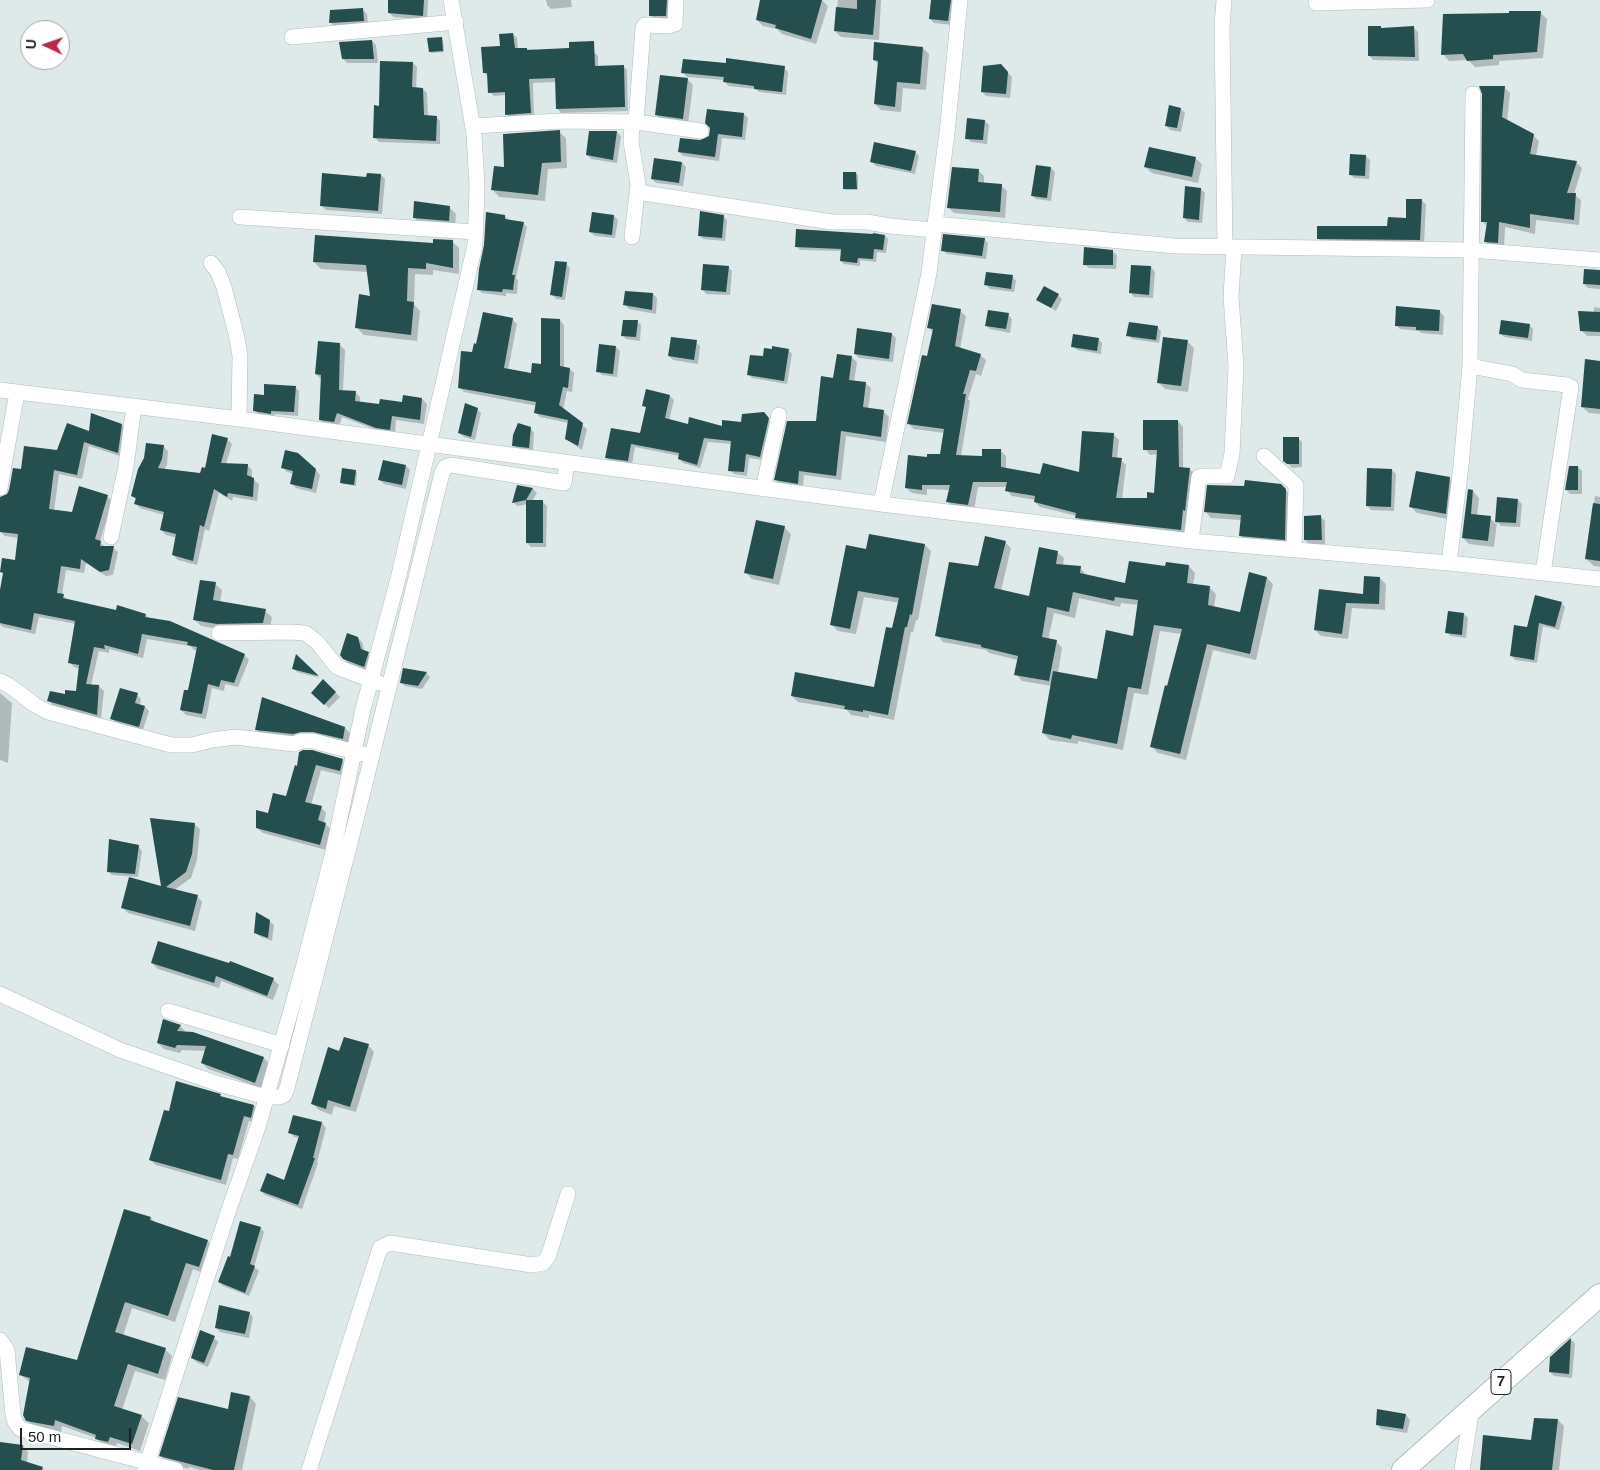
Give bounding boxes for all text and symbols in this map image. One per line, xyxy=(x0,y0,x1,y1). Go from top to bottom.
north arrow xyxy=(20,20,70,70)
text: U xyxy=(23,39,39,50)
road number: 7 xyxy=(1491,1370,1511,1394)
scale bar xyxy=(22,1418,134,1450)
text: 50 m xyxy=(28,1428,61,1445)

